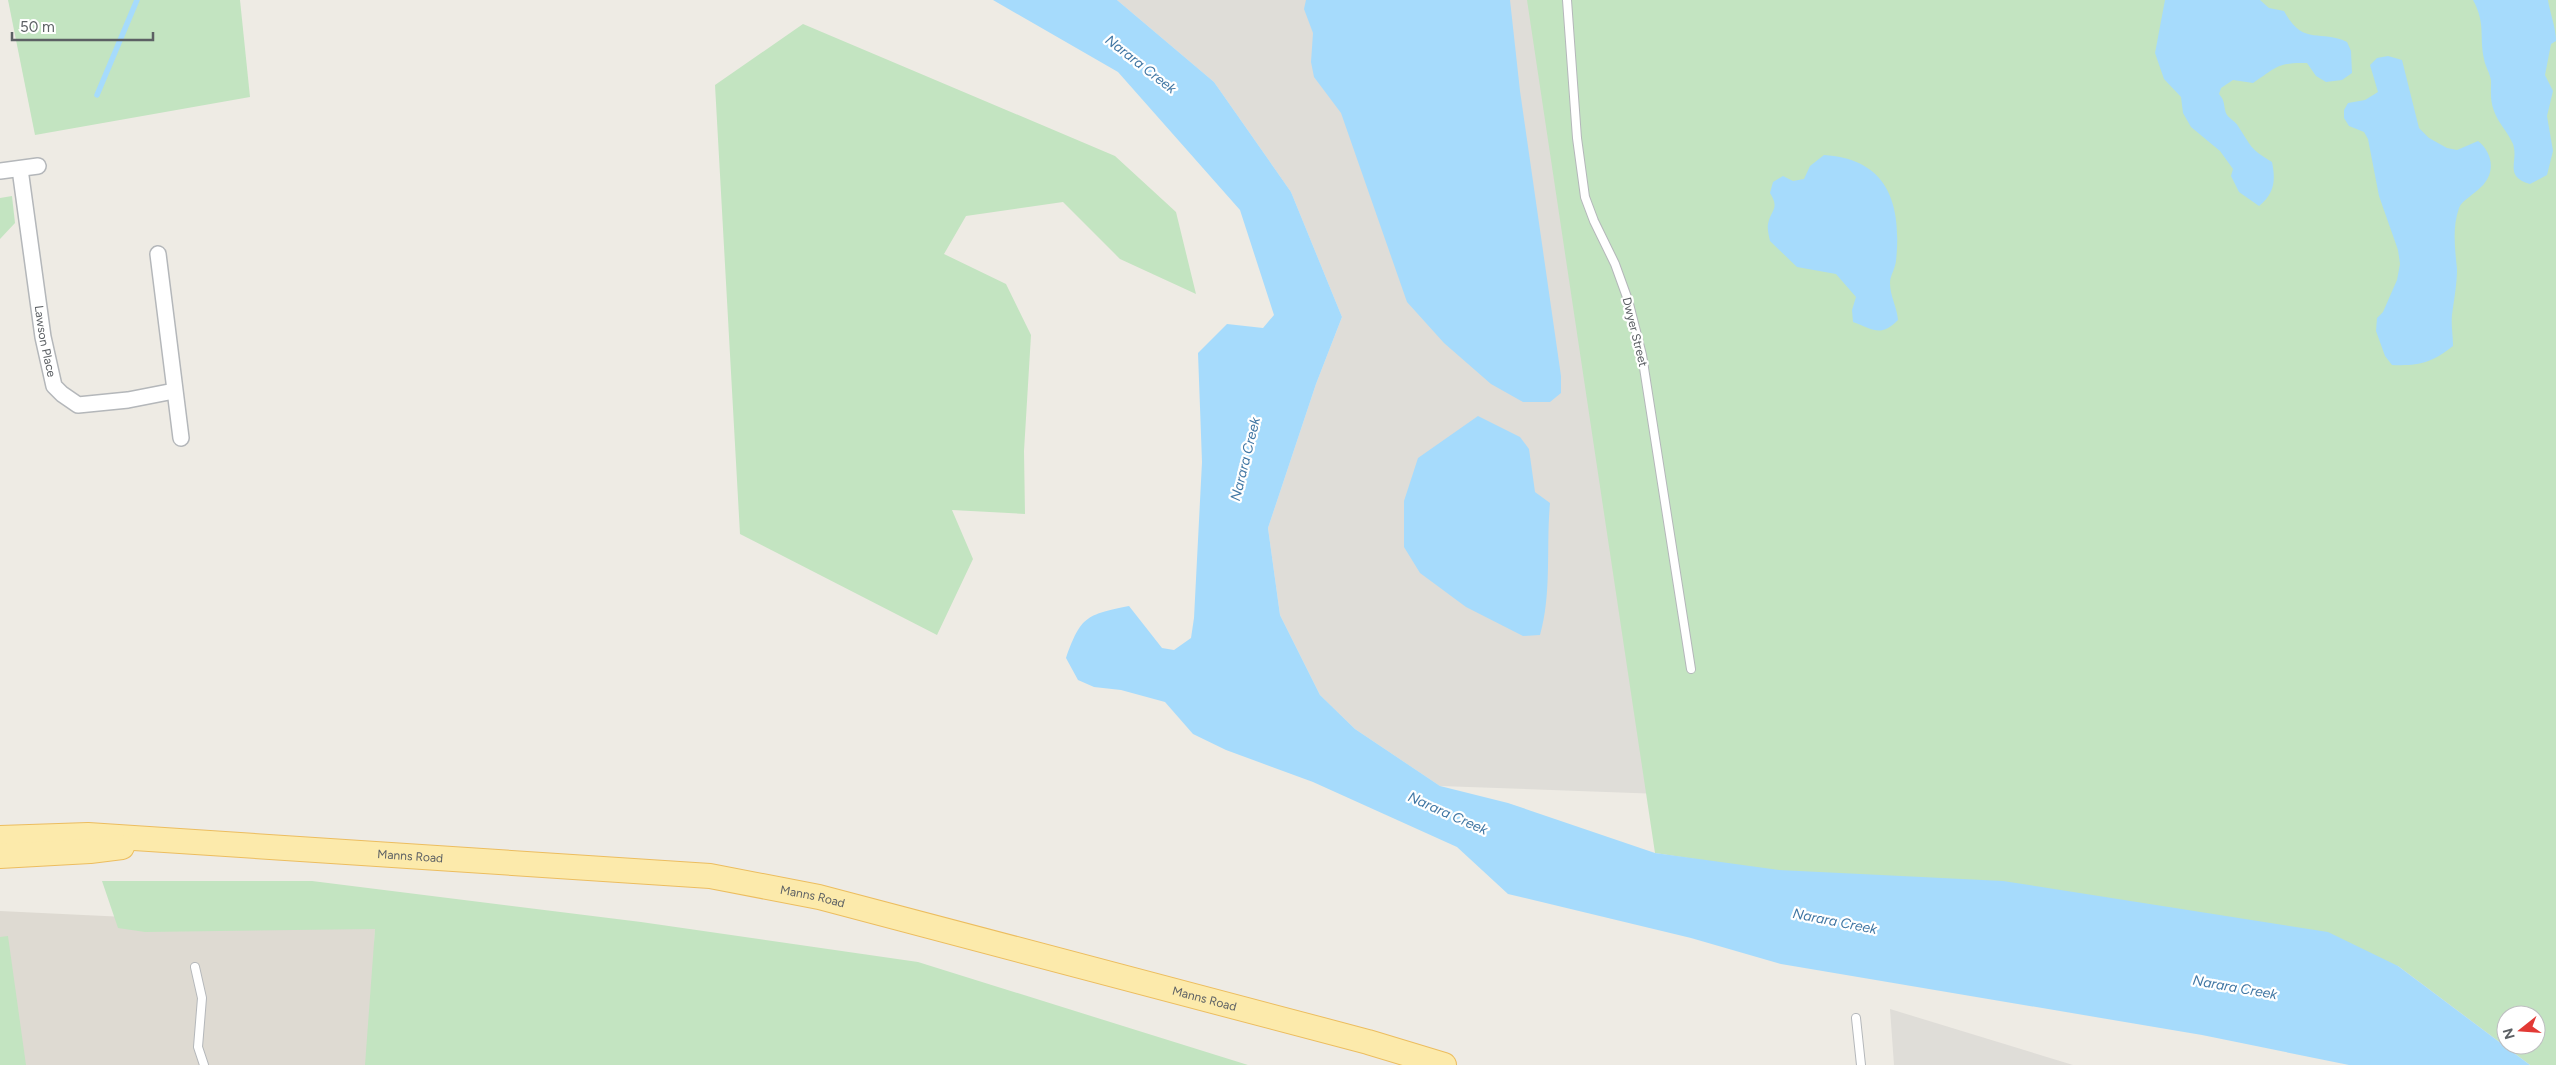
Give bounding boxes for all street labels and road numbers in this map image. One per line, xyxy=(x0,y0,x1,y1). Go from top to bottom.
street label: Dwyer Street xyxy=(1620,296,1650,369)
street label: Lawson Place xyxy=(32,304,59,379)
street label: Manns Road xyxy=(377,847,444,865)
street label: Manns Road xyxy=(779,883,846,911)
street label: Manns Road xyxy=(1171,984,1238,1014)

